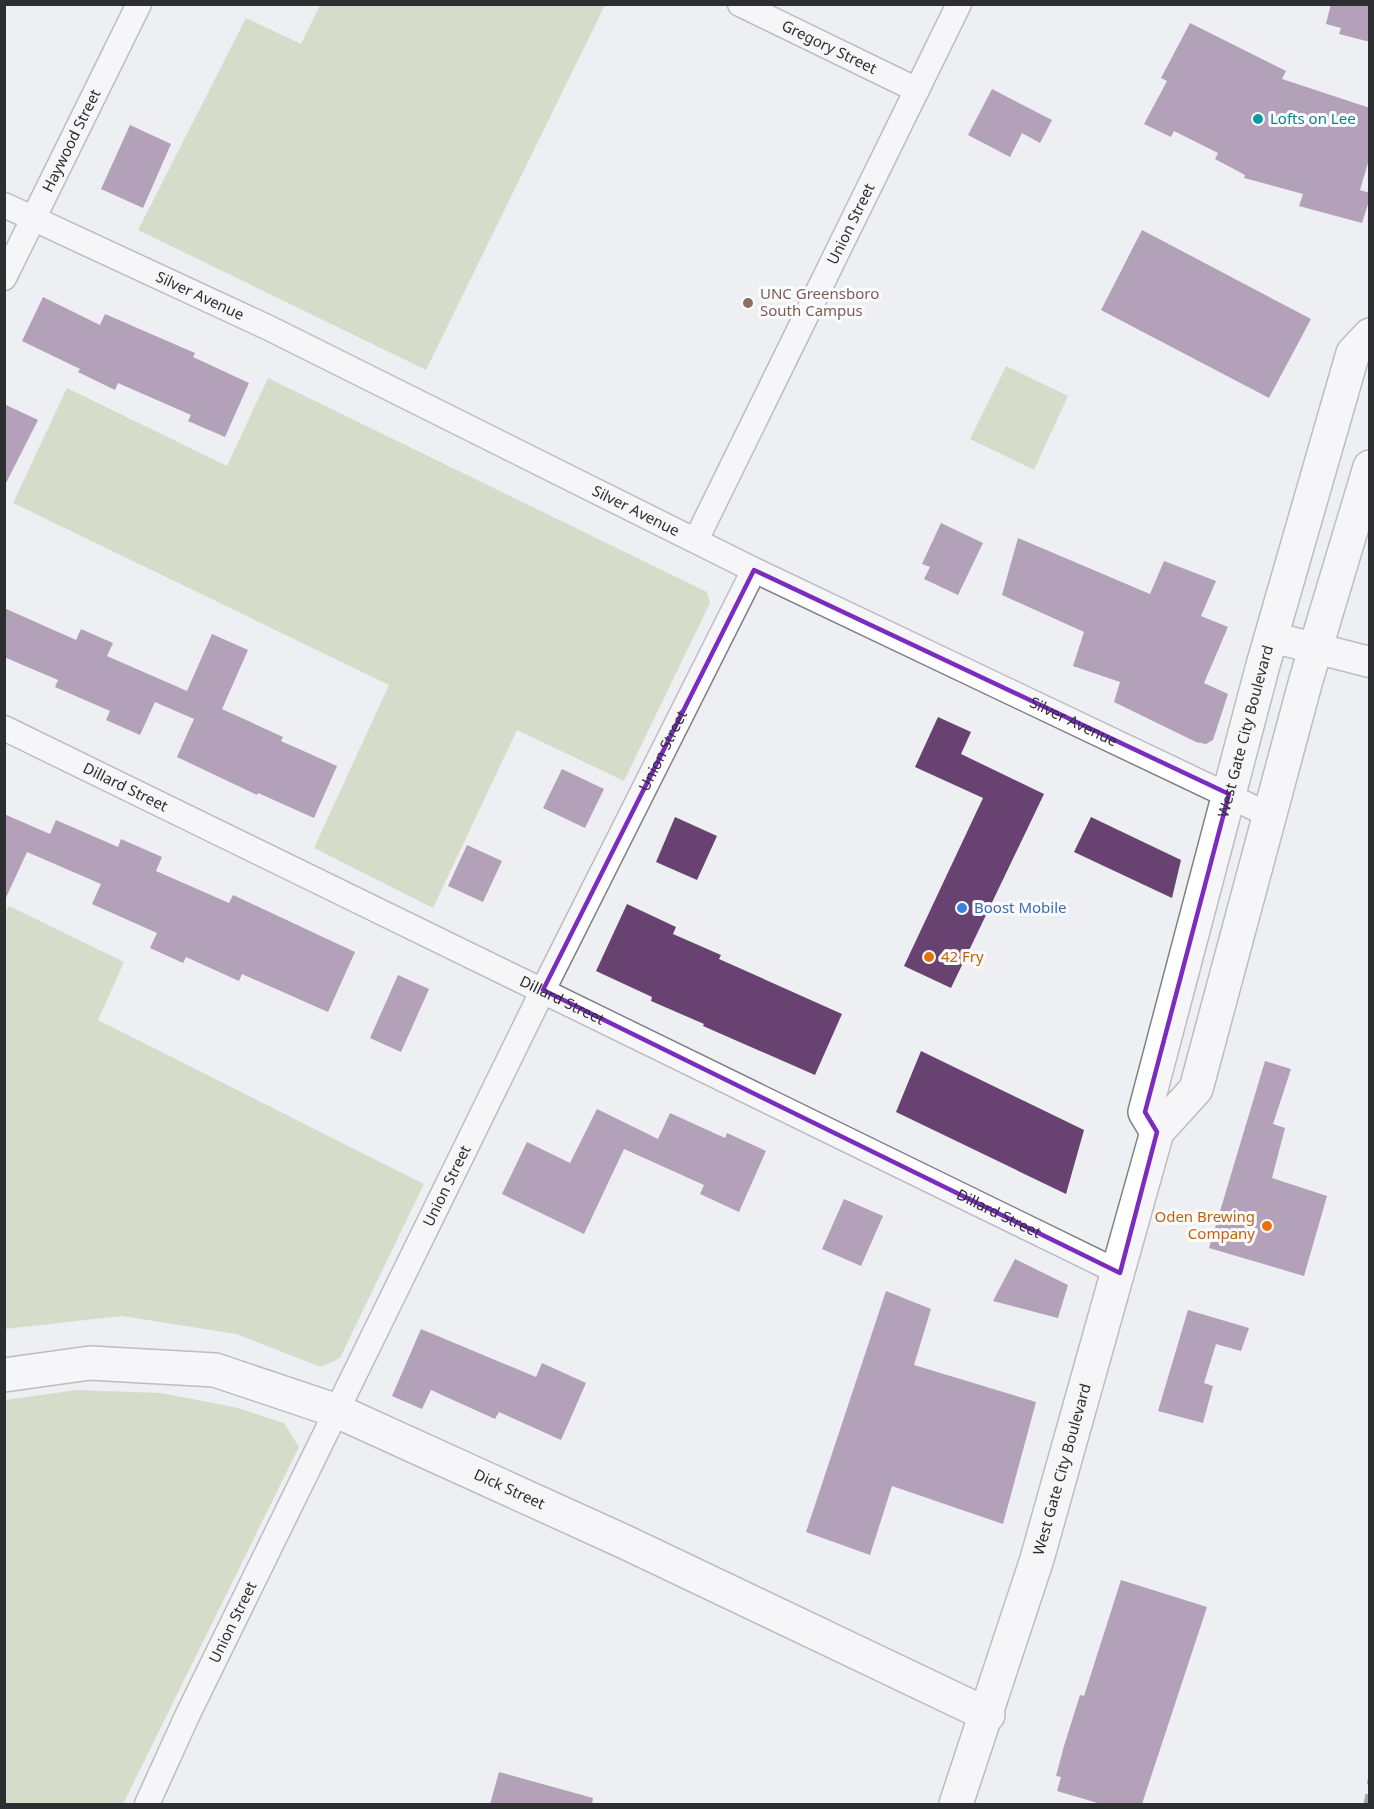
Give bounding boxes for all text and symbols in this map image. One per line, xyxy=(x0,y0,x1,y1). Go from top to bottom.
street label: Gregory Street xyxy=(779,15,881,78)
street label: Haywood Street xyxy=(37,85,105,195)
place label: Lofts on Lee xyxy=(1270,108,1356,128)
marker: Lofts on Lee xyxy=(1251,112,1265,126)
street label: Union Street xyxy=(822,179,879,268)
street label: Silver Avenue xyxy=(153,266,248,324)
place label: UNC Greensboro South Campus xyxy=(760,283,879,320)
marker: UNC Greensboro South Campus xyxy=(741,296,755,310)
street label: Silver Avenue xyxy=(589,480,683,540)
street label: West Gate City Boulevard xyxy=(1212,643,1277,819)
street label: Silver Avenue xyxy=(1027,692,1121,751)
street label: Union Street xyxy=(634,706,691,794)
street label: Dillard Street xyxy=(80,757,172,816)
place label: Boost Mobile xyxy=(974,897,1067,917)
marker: Boost Mobile xyxy=(955,901,969,915)
place label: 42 Fry xyxy=(941,946,984,966)
marker: 42 Fry xyxy=(922,950,936,964)
street label: Dillard Street xyxy=(517,970,609,1029)
street label: Union Street xyxy=(418,1141,475,1230)
street label: Dillard Street xyxy=(953,1184,1045,1242)
place label: Oden Brewing Company xyxy=(1154,1206,1255,1243)
marker: Oden Brewing Company xyxy=(1260,1219,1274,1233)
street label: West Gate City Boulevard xyxy=(1028,1381,1095,1557)
street label: Dick Street xyxy=(471,1464,549,1514)
street label: Union Street xyxy=(204,1577,261,1666)

